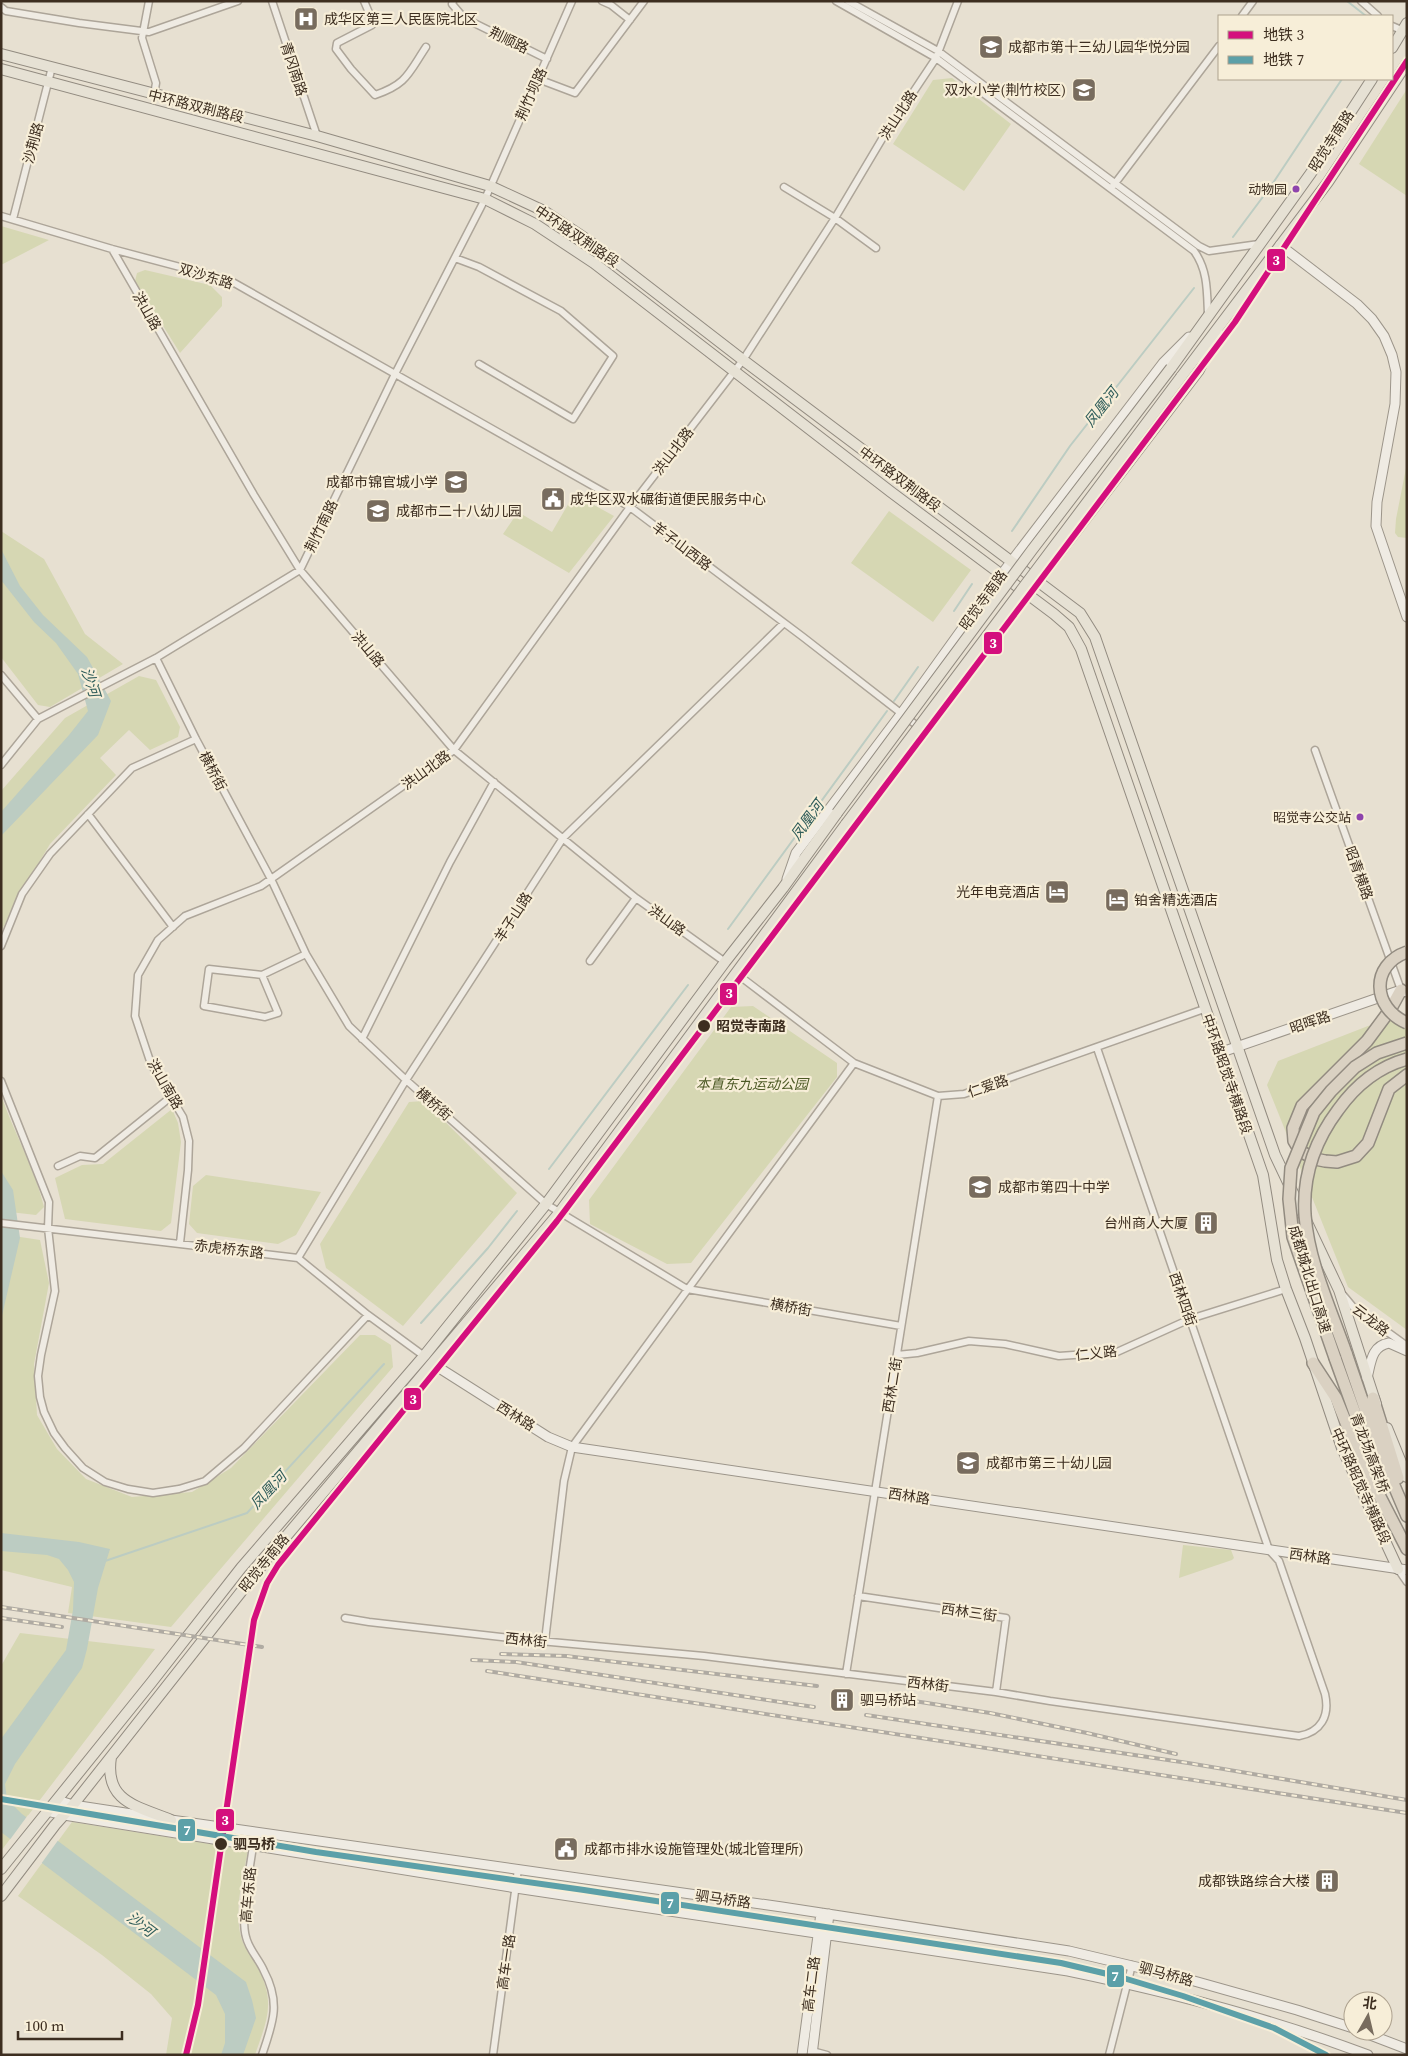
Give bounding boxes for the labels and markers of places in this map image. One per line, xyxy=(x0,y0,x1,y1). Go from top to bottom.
hospital icon: 成华区第三人民医院北区 xyxy=(293,6,319,32)
place label: 成华区第三人民医院北区 xyxy=(324,9,478,29)
school or university icon: 成都市第十三幼儿园华悦分园 xyxy=(978,34,1004,60)
place label: 成都市第十三幼儿园华悦分园 xyxy=(1008,37,1190,57)
school or university icon: 双水小学(荆竹校区) xyxy=(1071,77,1097,103)
place label: 双水小学(荆竹校区) xyxy=(945,80,1066,100)
place label: 动物园 xyxy=(1248,181,1287,198)
marker: 动物园 xyxy=(1291,184,1301,194)
school or university icon: 成都市锦官城小学 xyxy=(443,469,469,495)
place label: 成都市锦官城小学 xyxy=(326,472,438,492)
public building icon: 成华区双水碾街道便民服务中心 xyxy=(540,486,566,512)
place label: 成华区双水碾街道便民服务中心 xyxy=(570,489,766,509)
school or university icon: 成都市二十八幼儿园 xyxy=(365,498,391,524)
place label: 成都市二十八幼儿园 xyxy=(396,501,522,521)
place label: 昭觉寺公交站 xyxy=(1273,809,1351,826)
marker: 昭觉寺公交站 xyxy=(1355,812,1365,822)
hotel icon: 光年电竞酒店 xyxy=(1044,879,1070,905)
place label: 光年电竞酒店 xyxy=(956,882,1040,902)
hotel icon: 铂舍精选酒店 xyxy=(1104,887,1130,913)
place label: 铂舍精选酒店 xyxy=(1134,890,1218,910)
place label: 昭觉寺南路 xyxy=(716,1016,786,1036)
marker: 昭觉寺南路 xyxy=(696,1018,712,1034)
school or university icon: 成都市第四十中学 xyxy=(967,1174,993,1200)
place label: 成都市第四十中学 xyxy=(998,1177,1110,1197)
building icon: 台州商人大厦 xyxy=(1193,1210,1219,1236)
place label: 台州商人大厦 xyxy=(1104,1213,1188,1233)
school or university icon: 成都市第三十幼儿园 xyxy=(955,1450,981,1476)
place label: 成都市第三十幼儿园 xyxy=(986,1453,1112,1473)
building icon: 驷马桥站 xyxy=(829,1687,855,1713)
place label: 驷马桥站 xyxy=(860,1690,916,1710)
place label: 驷马桥 xyxy=(233,1834,275,1854)
marker: 驷马桥 xyxy=(213,1836,229,1852)
public building icon: 成都市排水设施管理处(城北管理所) xyxy=(553,1836,579,1862)
place label: 成都市排水设施管理处(城北管理所) xyxy=(584,1839,804,1859)
building icon: 成都铁路综合大楼 xyxy=(1314,1868,1340,1894)
place label: 成都铁路综合大楼 xyxy=(1198,1871,1310,1891)

